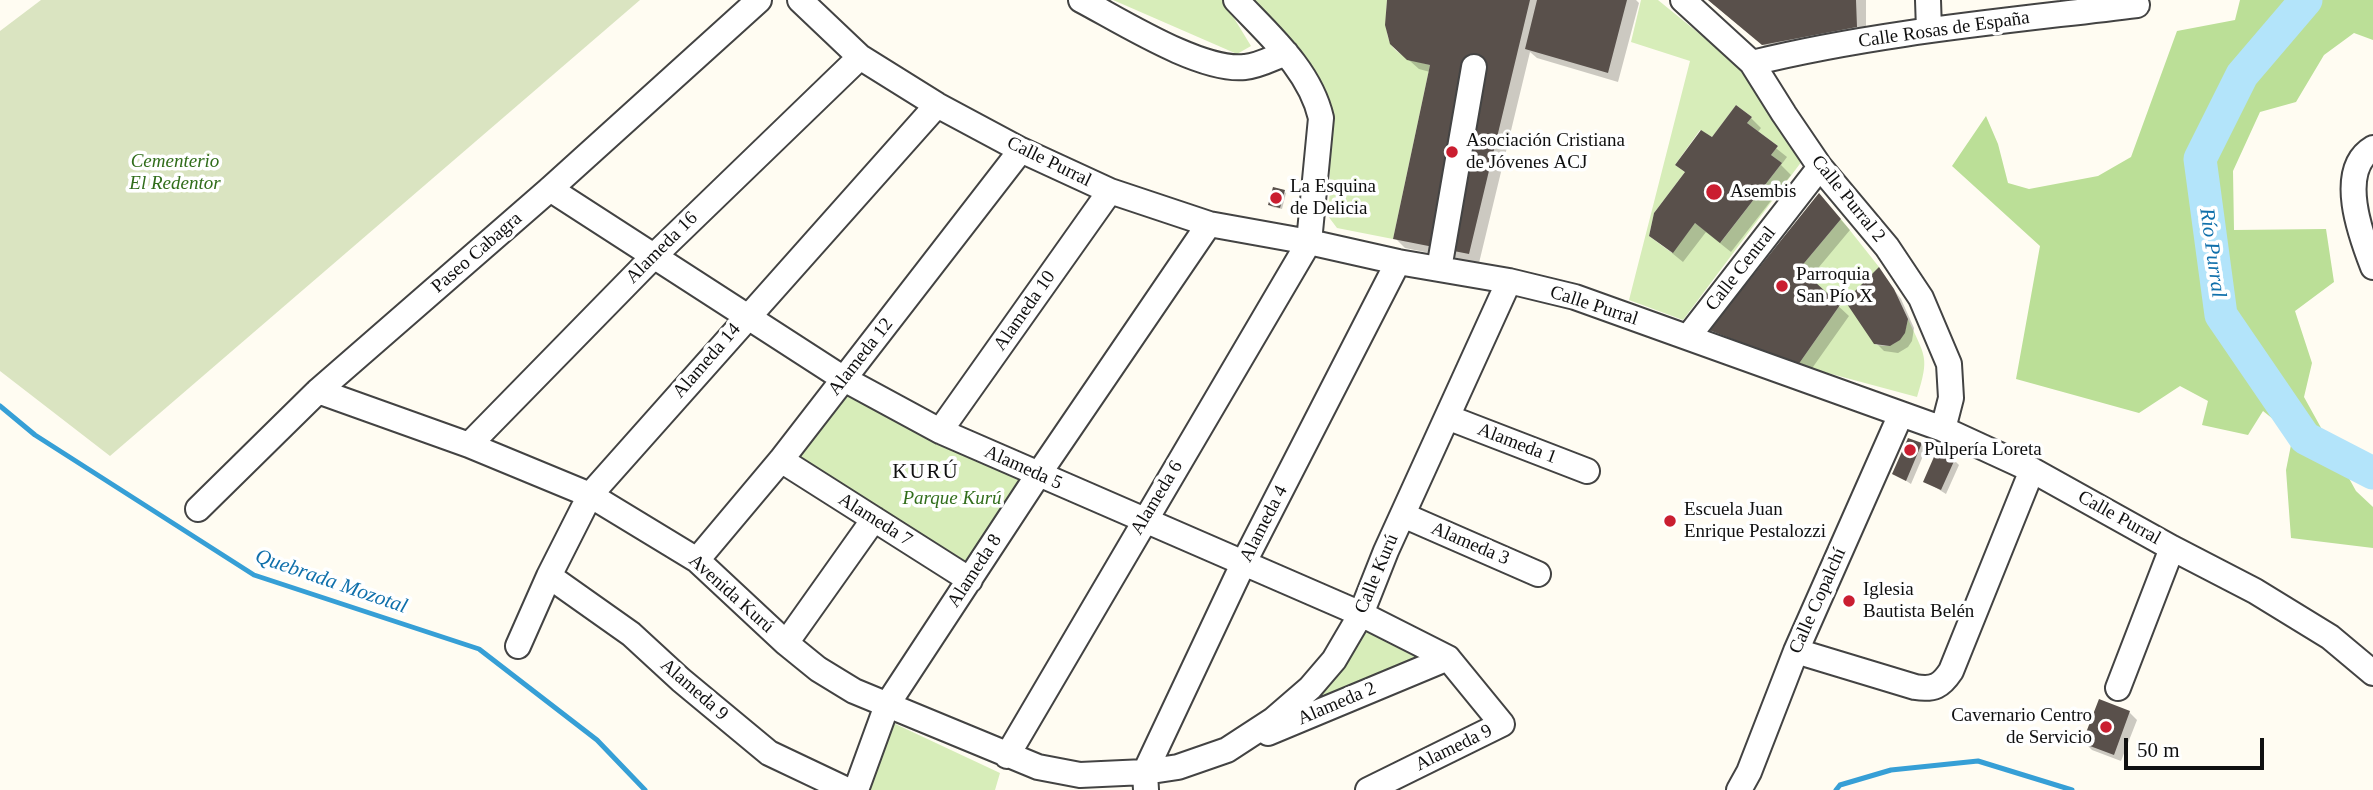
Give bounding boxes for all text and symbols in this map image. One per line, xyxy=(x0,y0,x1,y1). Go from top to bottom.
street label: Calle Rosas de España xyxy=(1857,7,2031,53)
place label: Asociación Cristiana de Jóvenes ACJ xyxy=(1466,130,1625,174)
street label: Calle Purral xyxy=(1003,132,1095,192)
marker: Asociación Cristiana de Jóvenes ACJ xyxy=(1444,144,1460,160)
park label: Cementerio El Redentor xyxy=(129,151,221,195)
street label: Calle Purral 2 xyxy=(1806,151,1890,247)
place label: La Esquina de Delicia xyxy=(1290,176,1376,220)
place label: Asembis xyxy=(1730,181,1796,203)
marker: Asembis xyxy=(1704,182,1724,202)
marker: La Esquina de Delicia xyxy=(1268,190,1284,206)
water label: Río Purral xyxy=(2193,206,2231,300)
street label: Alameda 16 xyxy=(621,207,703,289)
street label: Paseo Cabagra xyxy=(427,208,527,298)
street label: Calle Central xyxy=(1701,222,1781,316)
place label: Parroquia San Pío X xyxy=(1796,264,1873,308)
street label: Alameda 10 xyxy=(989,267,1061,355)
marker: Parroquia San Pío X xyxy=(1774,278,1790,294)
street label: Calle Purral xyxy=(1547,281,1641,331)
street label: Alameda 12 xyxy=(824,314,898,400)
street label: Alameda 14 xyxy=(668,319,746,403)
street label: Alameda 1 xyxy=(1474,419,1560,469)
place label: Pulpería Loreta xyxy=(1924,439,2042,461)
street label: Alameda 5 xyxy=(981,441,1065,495)
marker: Pulpería Loreta xyxy=(1902,442,1918,458)
street label: Alameda 6 xyxy=(1126,457,1188,539)
district label: KURÚ xyxy=(893,459,959,485)
street label: Alameda 4 xyxy=(1235,482,1293,566)
street label: Calle Purral xyxy=(2074,486,2164,550)
street label: Alameda 7 xyxy=(834,488,916,552)
park label: Parque Kurú xyxy=(902,488,1002,510)
place label: Escuela Juan Enrique Pestalozzi xyxy=(1684,499,1826,543)
marker: Escuela Juan Enrique Pestalozzi xyxy=(1662,513,1678,529)
street label: Alameda 3 xyxy=(1427,517,1513,571)
street label: Alameda 8 xyxy=(943,530,1007,612)
street label: Calle Kurú xyxy=(1350,531,1404,617)
water label: Quebrada Mozotal xyxy=(252,544,410,620)
street label: Calle Copalchí xyxy=(1785,545,1851,657)
street label: Avenida Kurú xyxy=(684,550,778,638)
place label: Iglesia Bautista Belén xyxy=(1863,579,1974,623)
marker: Iglesia Bautista Belén xyxy=(1841,593,1857,609)
street label: Alameda 9 xyxy=(655,654,733,726)
street label: Alameda 2 xyxy=(1294,677,1380,731)
place label: Cavernario Centro de Servicio xyxy=(1951,705,2092,749)
marker: Cavernario Centro de Servicio xyxy=(2098,719,2114,735)
street label: Alameda 9 xyxy=(1412,720,1496,776)
scale bar xyxy=(2128,724,2268,768)
text: 50 m xyxy=(2137,738,2180,762)

